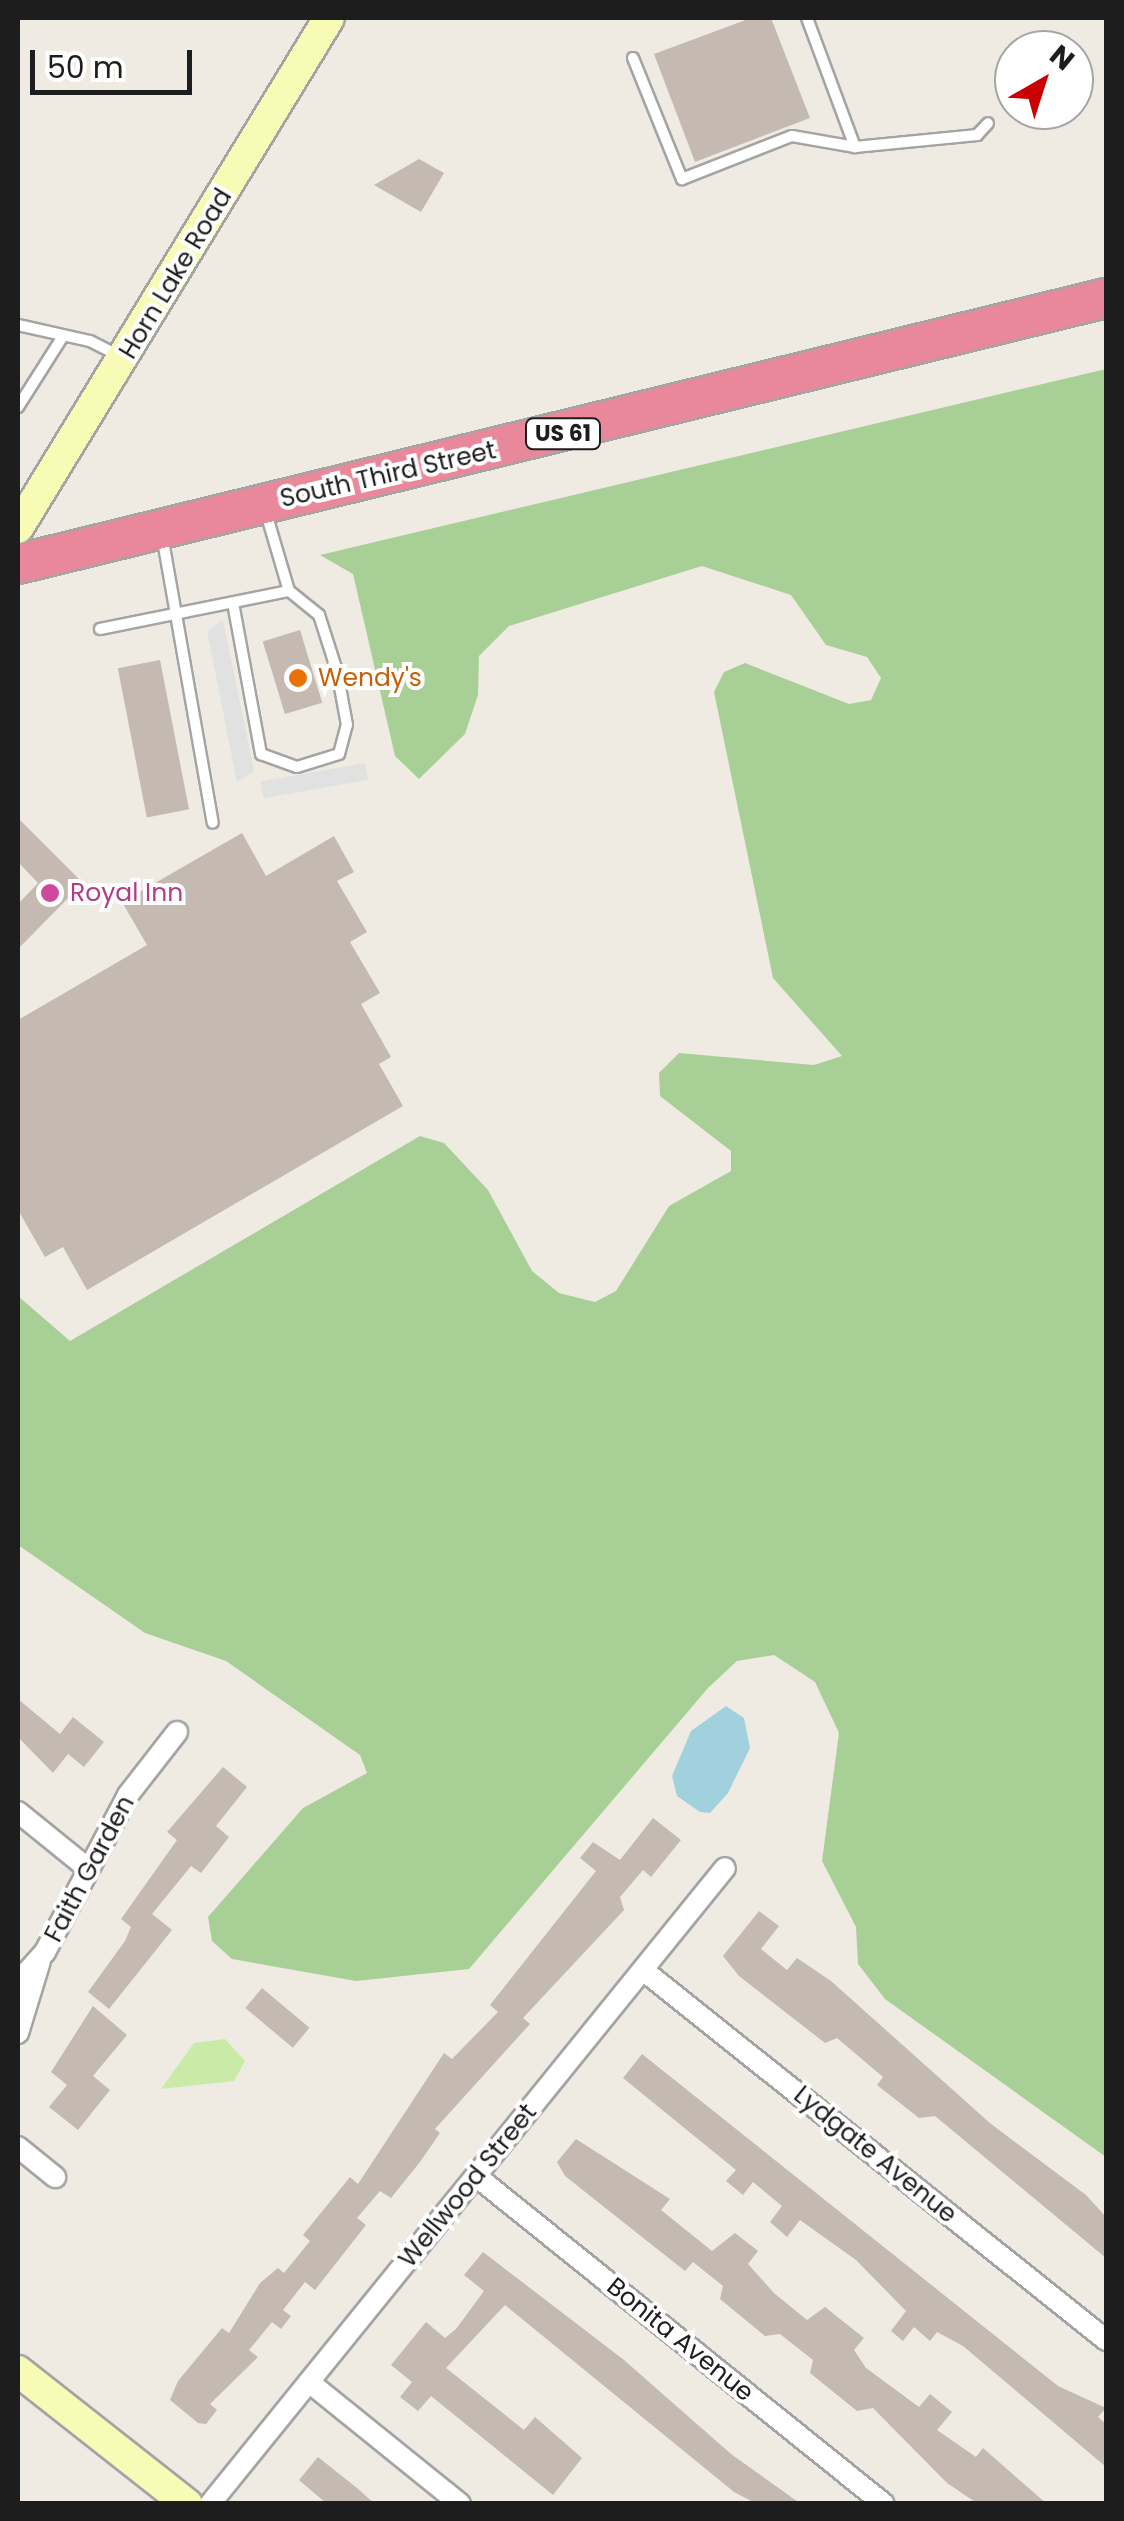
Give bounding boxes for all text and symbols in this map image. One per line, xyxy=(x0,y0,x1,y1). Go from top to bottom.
scale bar xyxy=(35,30,198,92)
north arrow xyxy=(994,30,1094,130)
text: N xyxy=(1041,36,1082,80)
text: 50 m xyxy=(47,46,124,89)
street label: Horn Lake Road xyxy=(113,184,239,364)
road number: US 61 xyxy=(523,417,603,451)
street label: South Third Street xyxy=(277,436,499,514)
place label: Wendy's xyxy=(318,663,422,693)
marker: Wendy's xyxy=(287,667,309,689)
place label: Royal Inn xyxy=(70,878,183,908)
marker: Royal Inn xyxy=(39,882,61,904)
street label: Faith Garden xyxy=(39,1791,141,1947)
street label: Lydgate Avenue xyxy=(788,2080,962,2230)
street label: Wellwood Street xyxy=(393,2098,543,2274)
street label: Bonita Avenue xyxy=(601,2272,759,2408)

